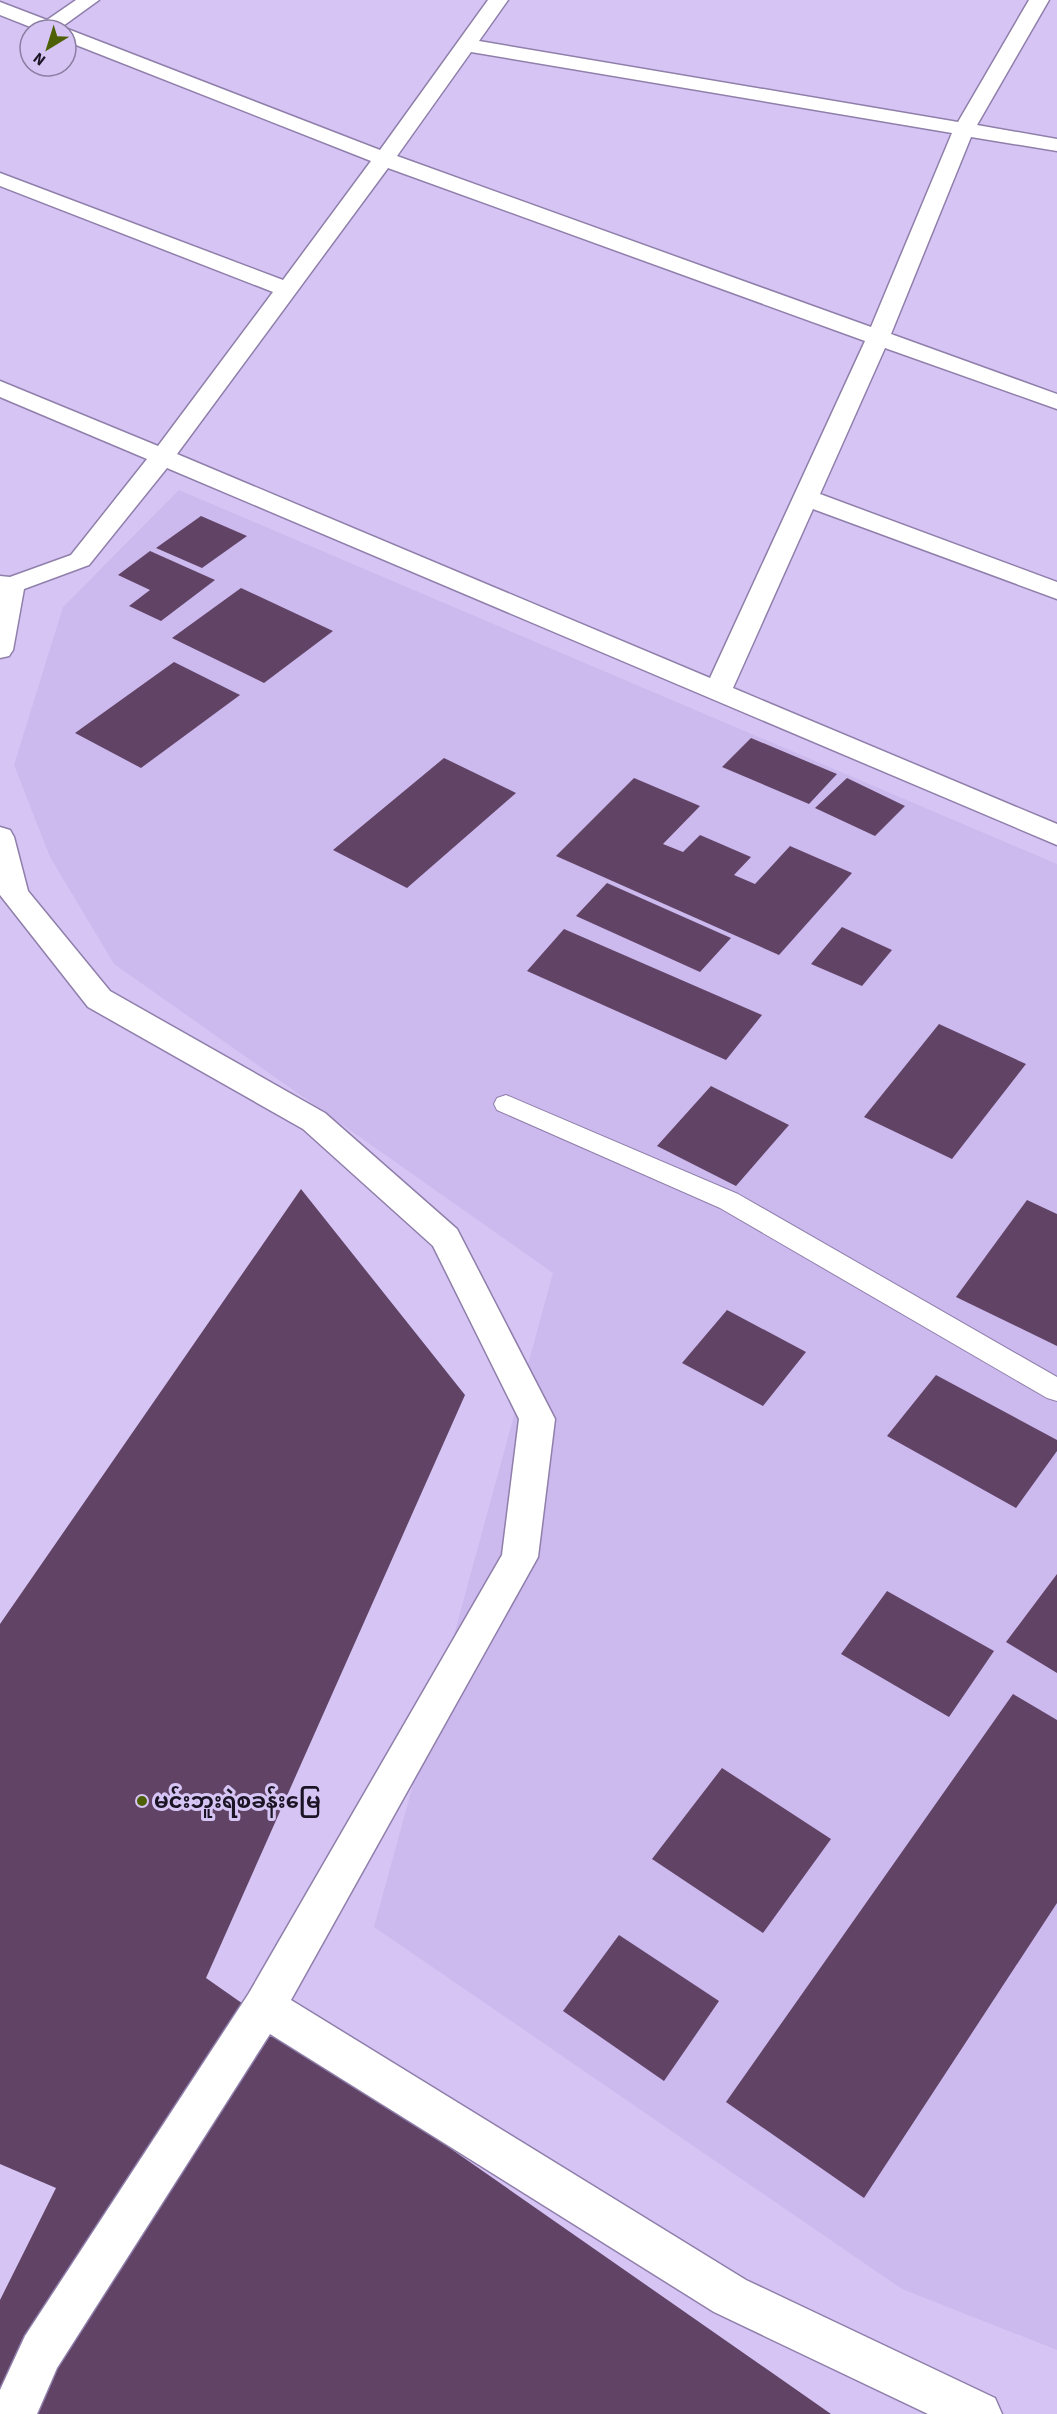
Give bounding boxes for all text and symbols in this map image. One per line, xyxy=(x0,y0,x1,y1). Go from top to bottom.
north arrow xyxy=(18,18,78,78)
text: N xyxy=(28,47,50,71)
place label: မင်းဘူးရဲစခန်းမြေ xyxy=(154,1785,321,1818)
marker: မင်းဘူးရဲစခန်းမြေ xyxy=(135,1794,149,1808)

